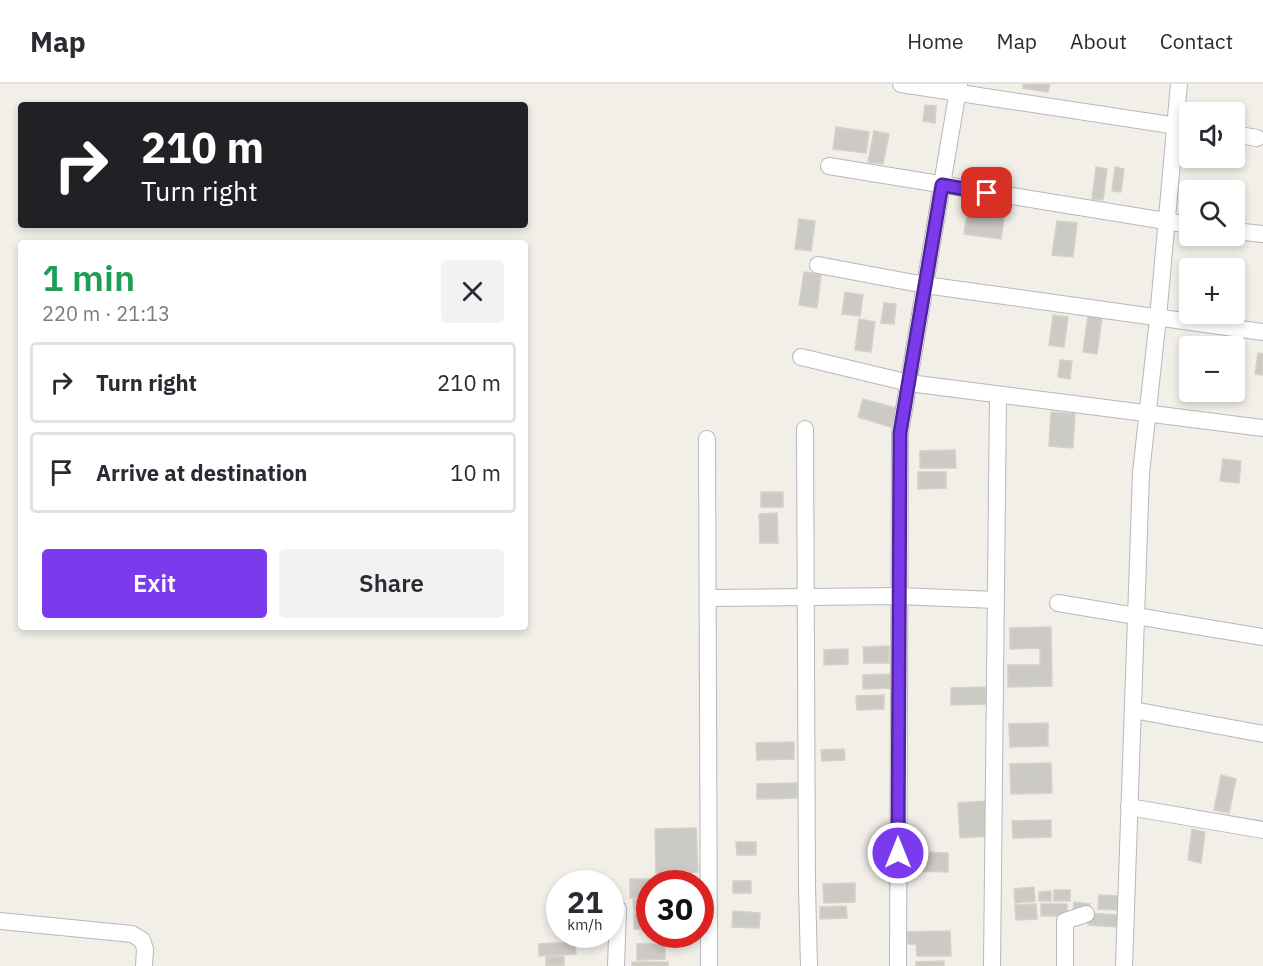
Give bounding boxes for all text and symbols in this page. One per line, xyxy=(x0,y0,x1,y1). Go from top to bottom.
text: Map xyxy=(30,23,86,60)
text: Home xyxy=(907,27,964,55)
text: Map xyxy=(997,27,1037,55)
text: About xyxy=(1070,27,1127,55)
text: Contact xyxy=(1160,27,1233,55)
map controls xyxy=(1179,102,1245,402)
button: sound xyxy=(1179,102,1245,168)
text: 210 m xyxy=(141,120,264,175)
icon: right xyxy=(42,126,120,204)
pin xyxy=(961,167,1012,218)
text: Turn right xyxy=(141,173,258,208)
icon: arrive xyxy=(970,176,1003,209)
button: search xyxy=(1179,180,1245,246)
text: 1 min xyxy=(42,254,135,301)
button: + xyxy=(1179,258,1245,324)
button: close xyxy=(441,260,504,323)
text: 220 m · 21:13 xyxy=(42,300,170,327)
button: − xyxy=(1179,336,1245,402)
icon: right xyxy=(45,366,78,399)
text: Turn right xyxy=(96,368,197,397)
text: 210 m xyxy=(437,368,501,397)
icon: arrive xyxy=(45,456,78,489)
text: Arrive at destination xyxy=(96,458,307,487)
text: 10 m xyxy=(450,458,501,487)
button: Exit xyxy=(42,549,267,618)
button: Share xyxy=(279,549,504,618)
position arrow xyxy=(866,821,930,885)
speed limit sign: 30 xyxy=(636,870,714,948)
text: 21 xyxy=(567,882,603,921)
text: km/h xyxy=(567,915,603,934)

